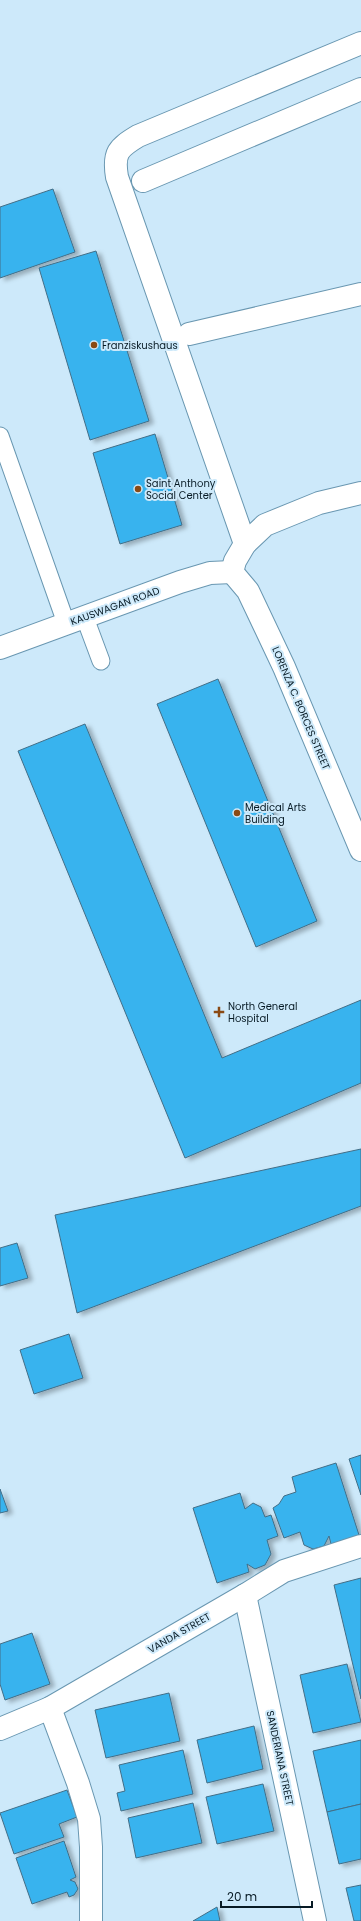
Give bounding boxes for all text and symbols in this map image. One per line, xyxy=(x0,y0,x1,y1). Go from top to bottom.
place label: Franziskushaus xyxy=(102,338,178,353)
marker: Franziskushaus xyxy=(89,340,99,350)
place label: Saint Anthony Social Center xyxy=(146,476,216,503)
marker: Saint Anthony Social Center xyxy=(133,484,143,494)
street label: KAUSWAGAN ROAD xyxy=(68,583,162,629)
street label: LORENZA C. BORCES STREET xyxy=(268,644,334,772)
place label: Medical Arts Building xyxy=(245,800,306,827)
marker: Medical Arts Building xyxy=(232,808,242,818)
place label: North General Hospital xyxy=(228,999,297,1026)
marker: North General Hospital xyxy=(213,1006,225,1018)
street label: VANDA STREET xyxy=(145,1609,214,1657)
street label: SANDERIANA STREET xyxy=(263,1709,297,1807)
scale bar xyxy=(221,1883,312,1909)
text: 20 m xyxy=(227,1888,257,1905)

